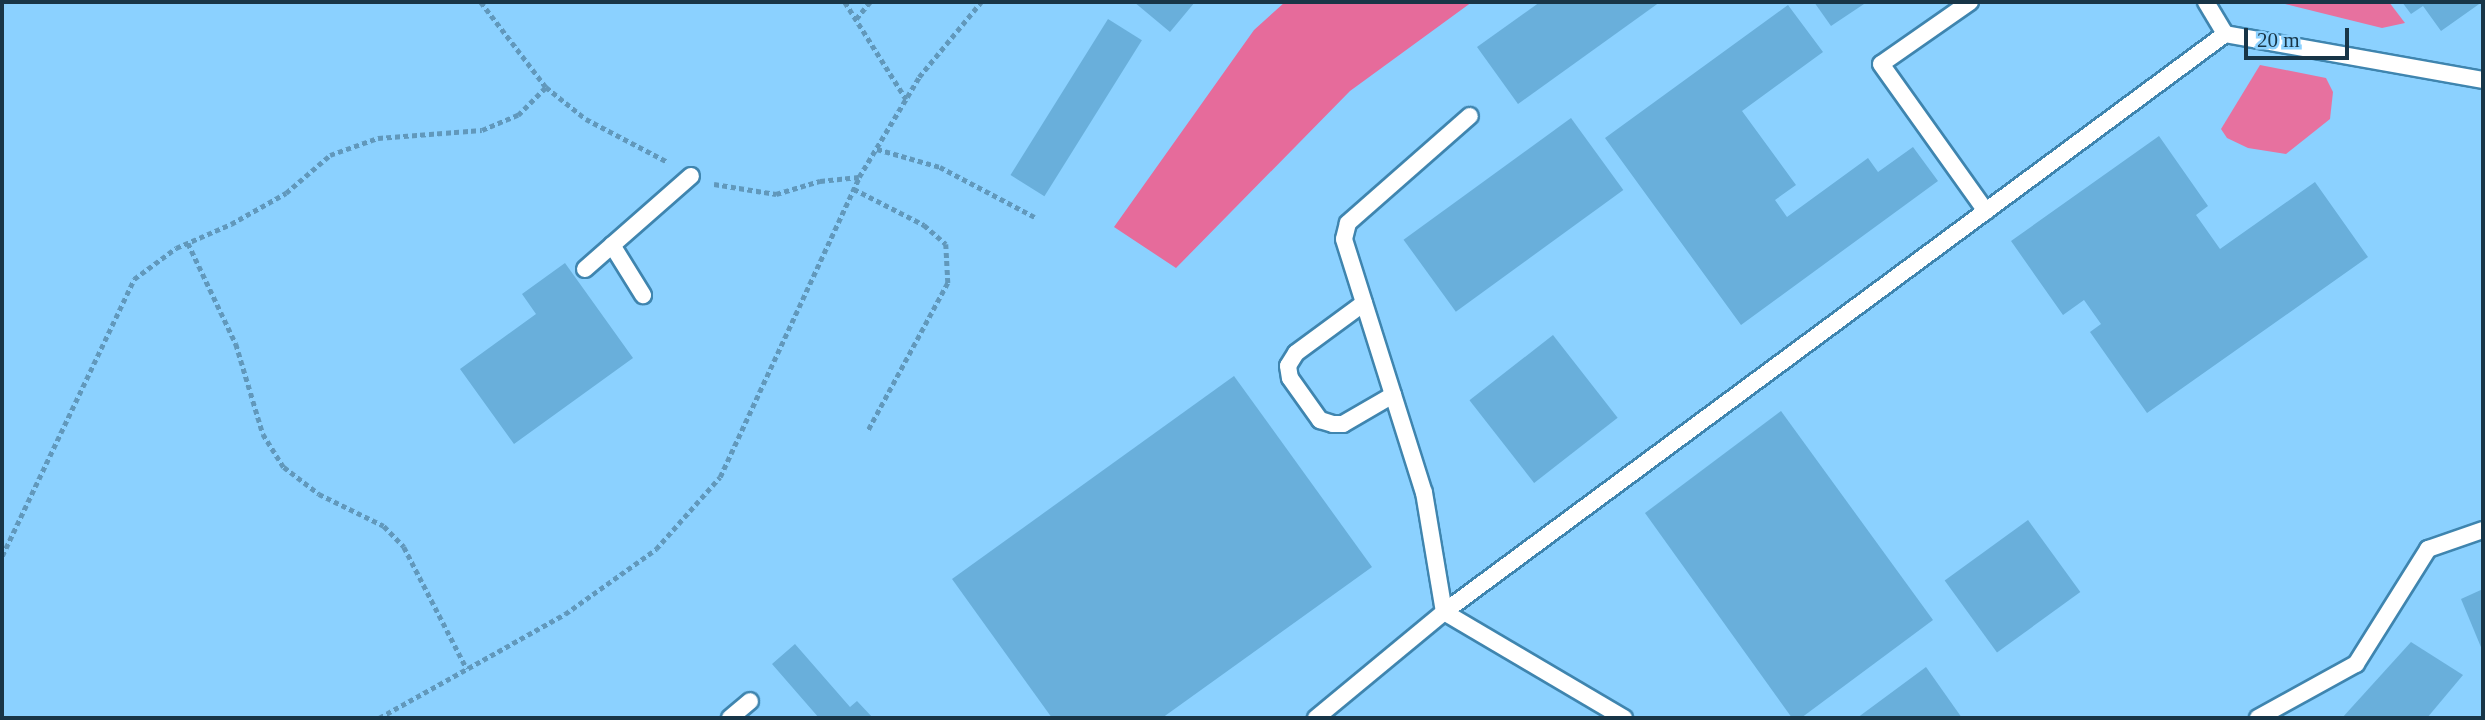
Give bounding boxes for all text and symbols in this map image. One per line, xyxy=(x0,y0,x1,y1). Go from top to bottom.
scale bar xyxy=(2247,14,2352,58)
text: 20 m xyxy=(2257,28,2300,52)

